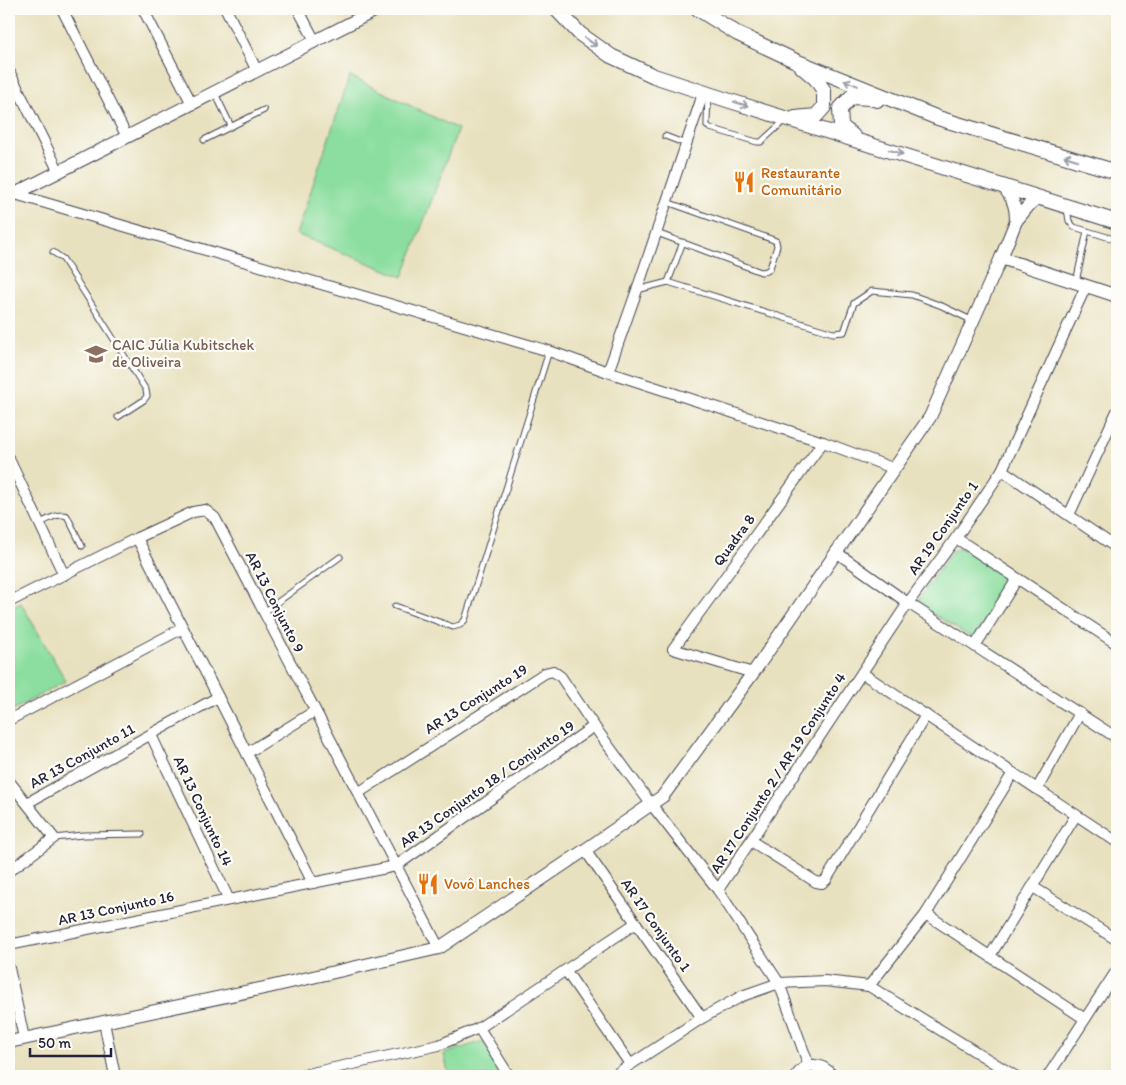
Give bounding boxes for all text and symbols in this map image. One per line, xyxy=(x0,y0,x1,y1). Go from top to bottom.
one-way arrow xyxy=(584,37,598,47)
one-way arrow xyxy=(843,78,858,87)
one-way arrow xyxy=(732,100,748,110)
one-way arrow xyxy=(887,148,903,158)
one-way arrow xyxy=(1063,152,1079,162)
place label: Restaurante Comunitário xyxy=(761,164,842,199)
restaurant icon: Restaurante Comunitário xyxy=(731,169,757,195)
place label: CAIC Júlia Kubitschek de Oliveira xyxy=(112,336,254,371)
school or university icon: CAIC Júlia Kubitschek de Oliveira xyxy=(83,341,109,367)
street label: AR 19 Conjunto 1 xyxy=(904,478,982,578)
street label: Quadra 8 xyxy=(709,510,759,570)
street label: AR 13 Conjunto 9 xyxy=(242,548,308,656)
street label: AR 13 Conjunto 19 xyxy=(421,660,531,738)
street label: AR 17 Conjunto 2 / AR 19 Conjunto 4 xyxy=(706,669,850,877)
street label: AR 13 Conjunto 18 / Conjunto 19 xyxy=(396,717,578,851)
street label: AR 13 Conjunto 11 xyxy=(26,720,138,792)
street label: AR 13 Conjunto 14 xyxy=(170,753,236,869)
restaurant icon: Vovô Lanches xyxy=(415,871,441,897)
place label: Vovô Lanches xyxy=(444,875,530,893)
street label: AR 17 Conjunto 1 xyxy=(617,875,695,975)
street label: AR 13 Conjunto 16 xyxy=(56,887,176,929)
scale bar xyxy=(30,1025,111,1057)
text: 50 m xyxy=(38,1034,71,1052)

